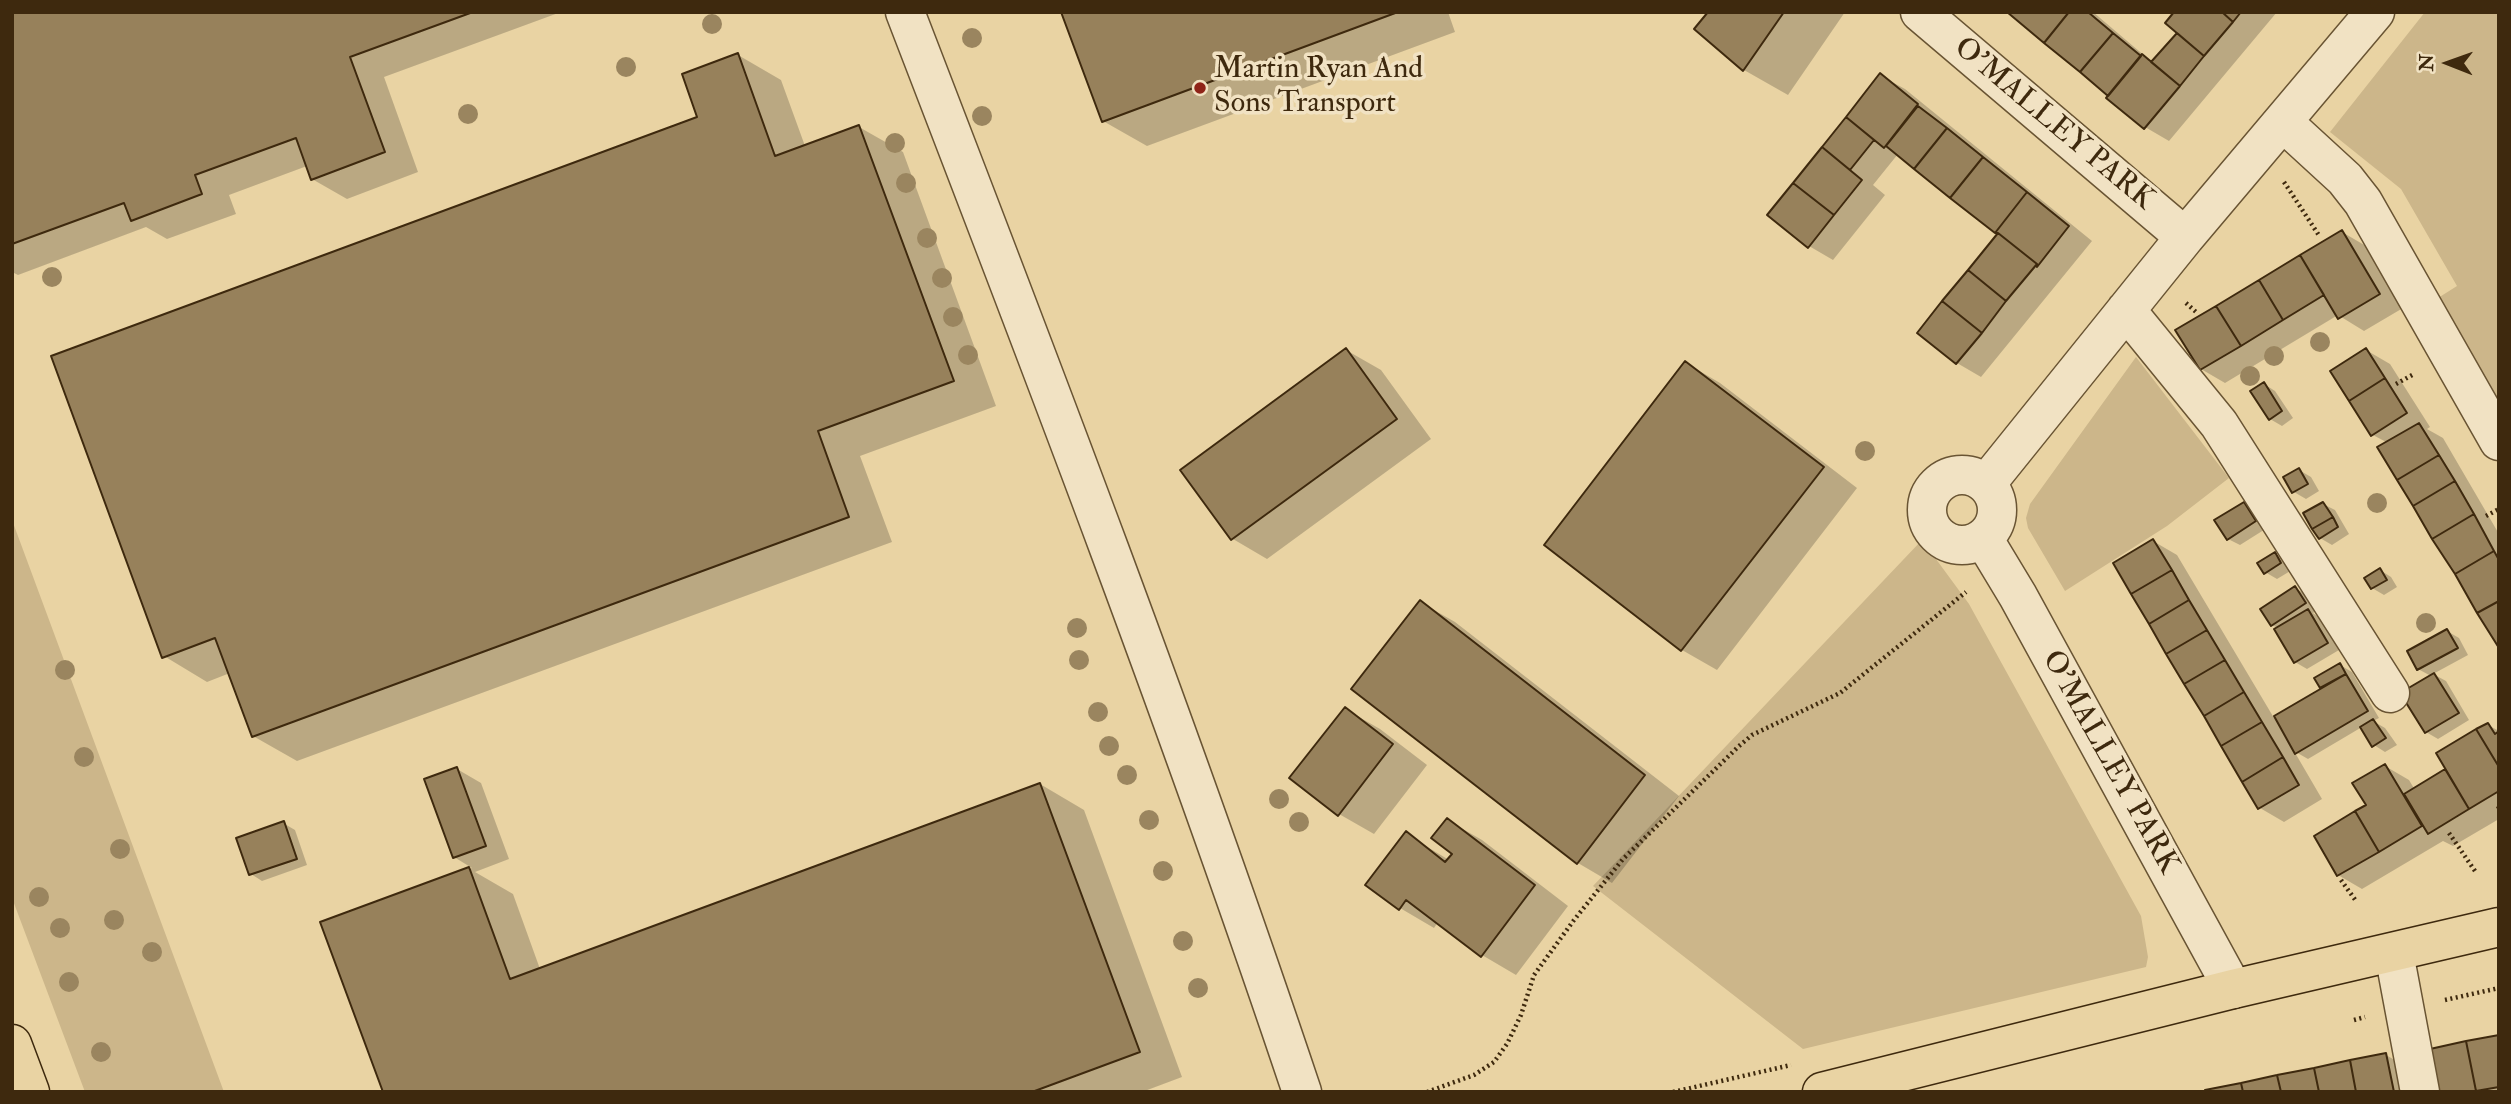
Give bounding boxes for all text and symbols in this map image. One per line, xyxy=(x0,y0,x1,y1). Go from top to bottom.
north arrow xyxy=(2413,28,2483,98)
street label: O'MALLEY PARK xyxy=(1946,31,2160,219)
place label: Martin Ryan And Sons Transport xyxy=(1214,53,1423,124)
text: N xyxy=(2415,54,2439,71)
marker: Martin Ryan And Sons Transport xyxy=(1192,80,1208,96)
street label: O'MALLEY PARK xyxy=(2033,645,2185,881)

